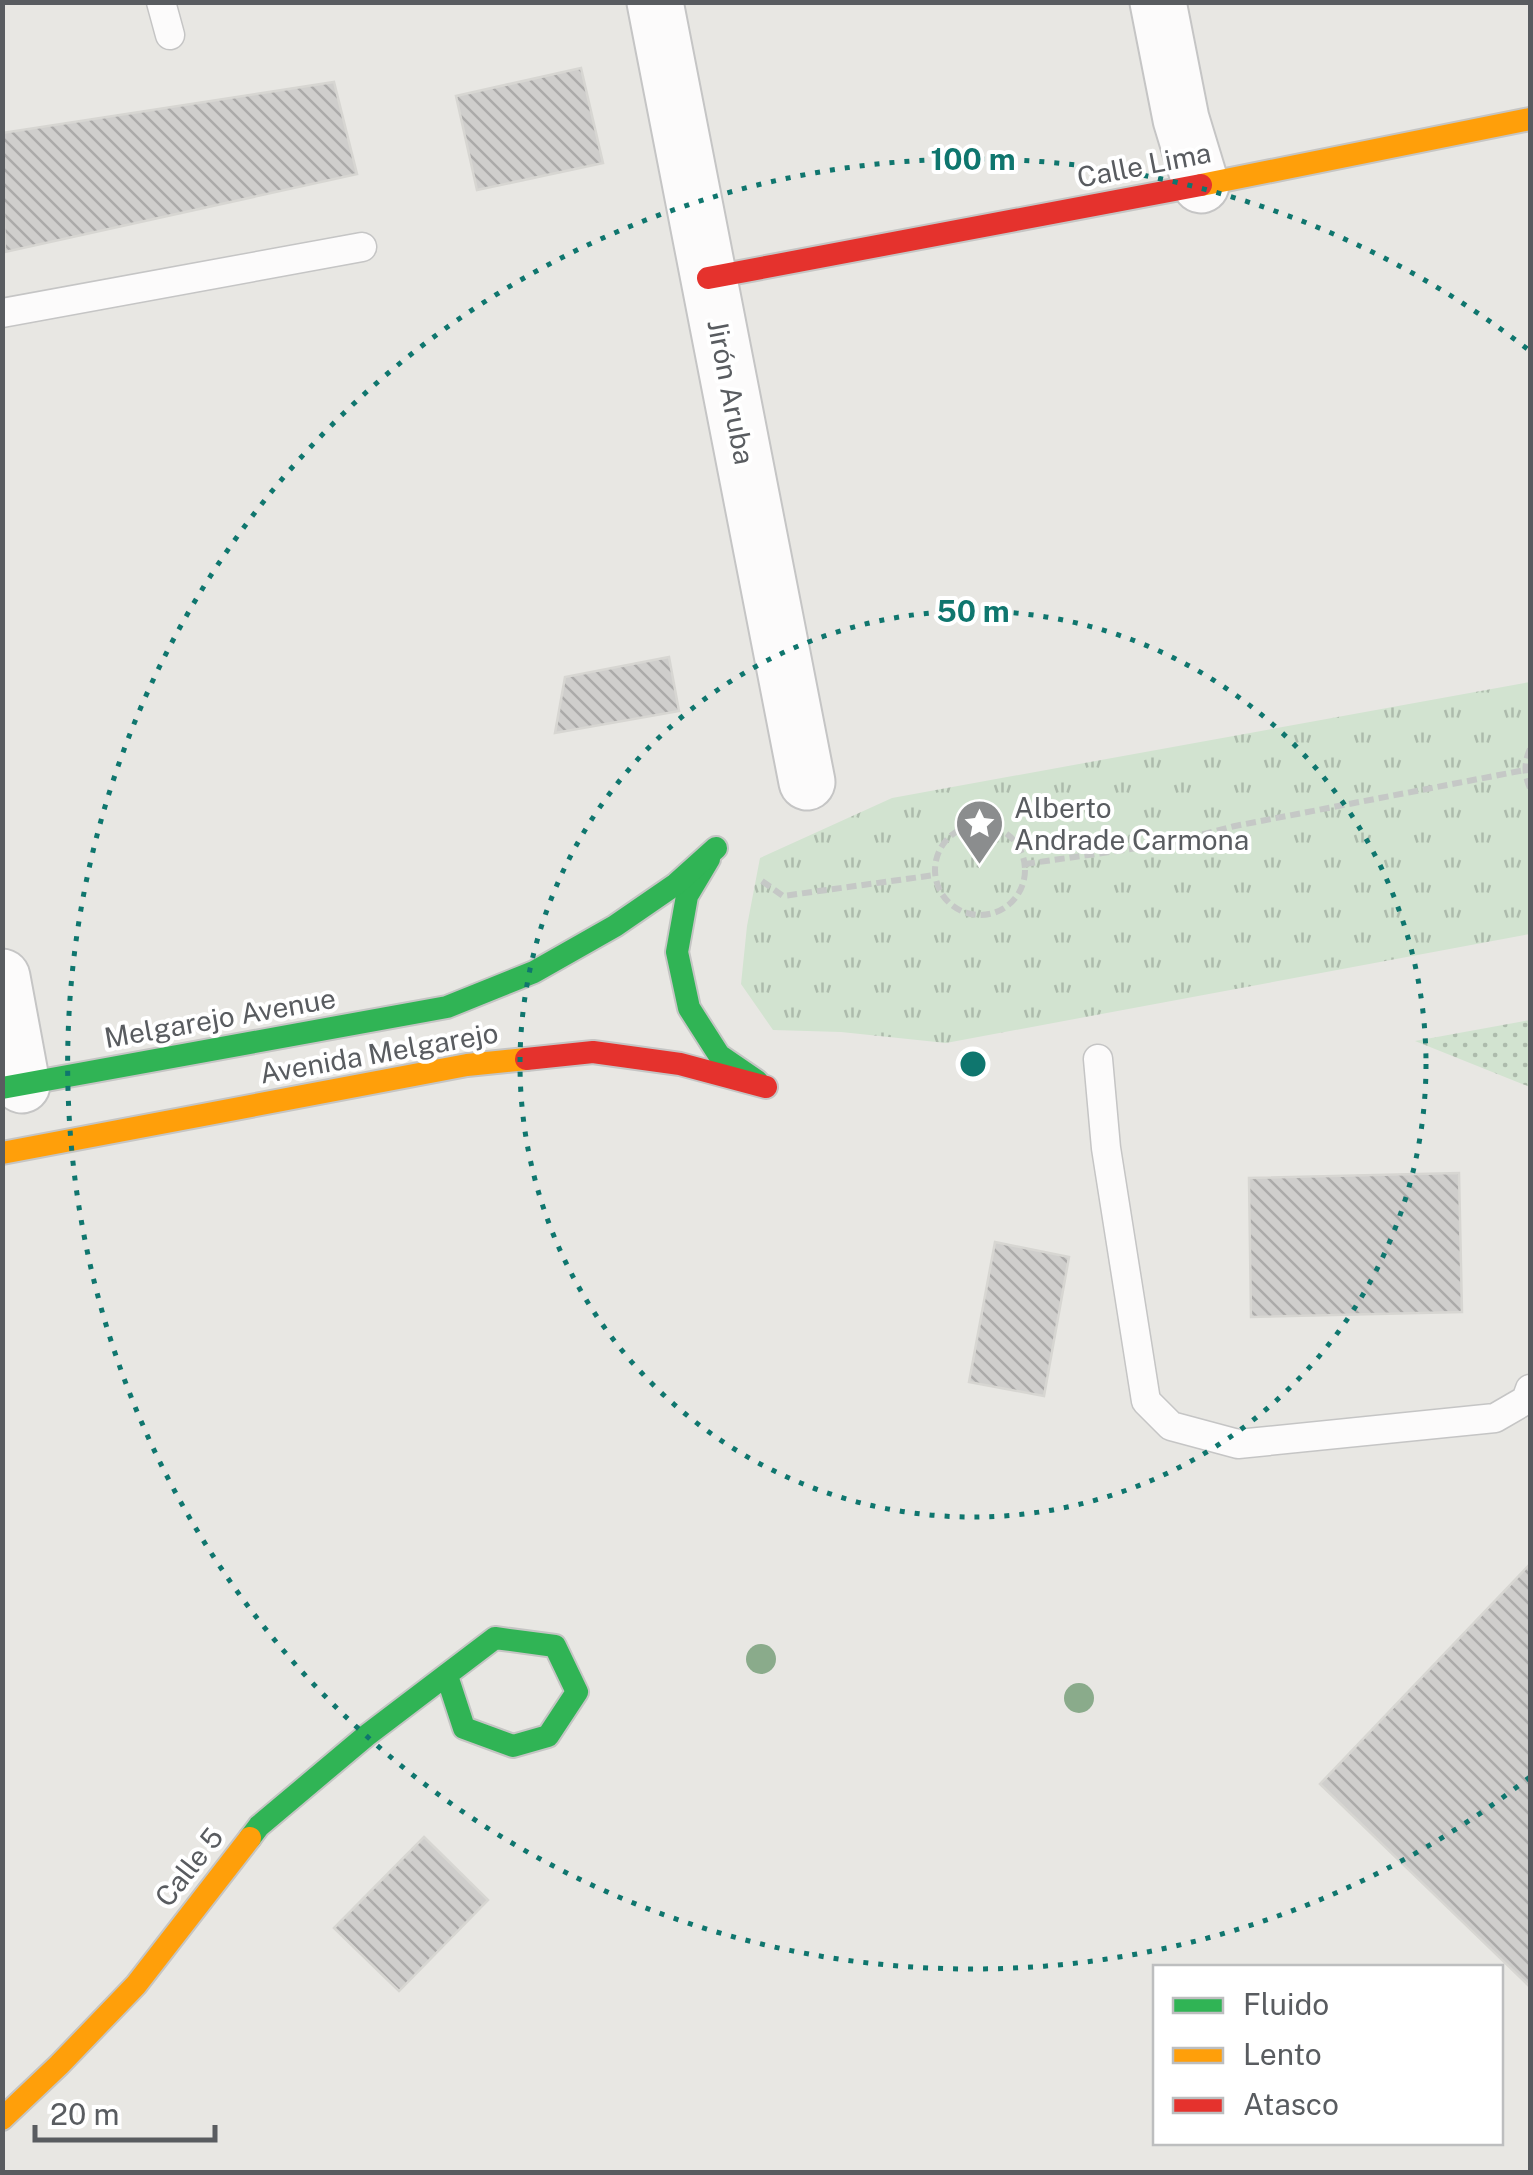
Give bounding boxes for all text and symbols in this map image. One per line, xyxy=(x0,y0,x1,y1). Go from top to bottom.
street label: Calle Lima xyxy=(1074,135,1214,194)
text: 100 m xyxy=(930,141,1016,177)
street label: Jirón Aruba xyxy=(701,317,762,467)
text: 50 m xyxy=(936,593,1010,629)
place label: Alberto Andrade Carmona xyxy=(1014,791,1249,856)
place icon: Alberto Andrade Carmona xyxy=(953,798,1005,866)
street label: Melgarejo Avenue xyxy=(102,981,338,1054)
street label: Avenida Melgarejo xyxy=(257,1015,501,1090)
centre of rings xyxy=(955,1046,991,1082)
street label: Calle 5 xyxy=(148,1821,230,1913)
legend xyxy=(1153,1965,1503,2145)
text: Fluido xyxy=(1243,1986,1329,2022)
text: Lento xyxy=(1243,2036,1322,2072)
scale bar xyxy=(35,2080,215,2142)
text: Atasco xyxy=(1243,2086,1339,2122)
text: 20 m xyxy=(50,2096,119,2132)

